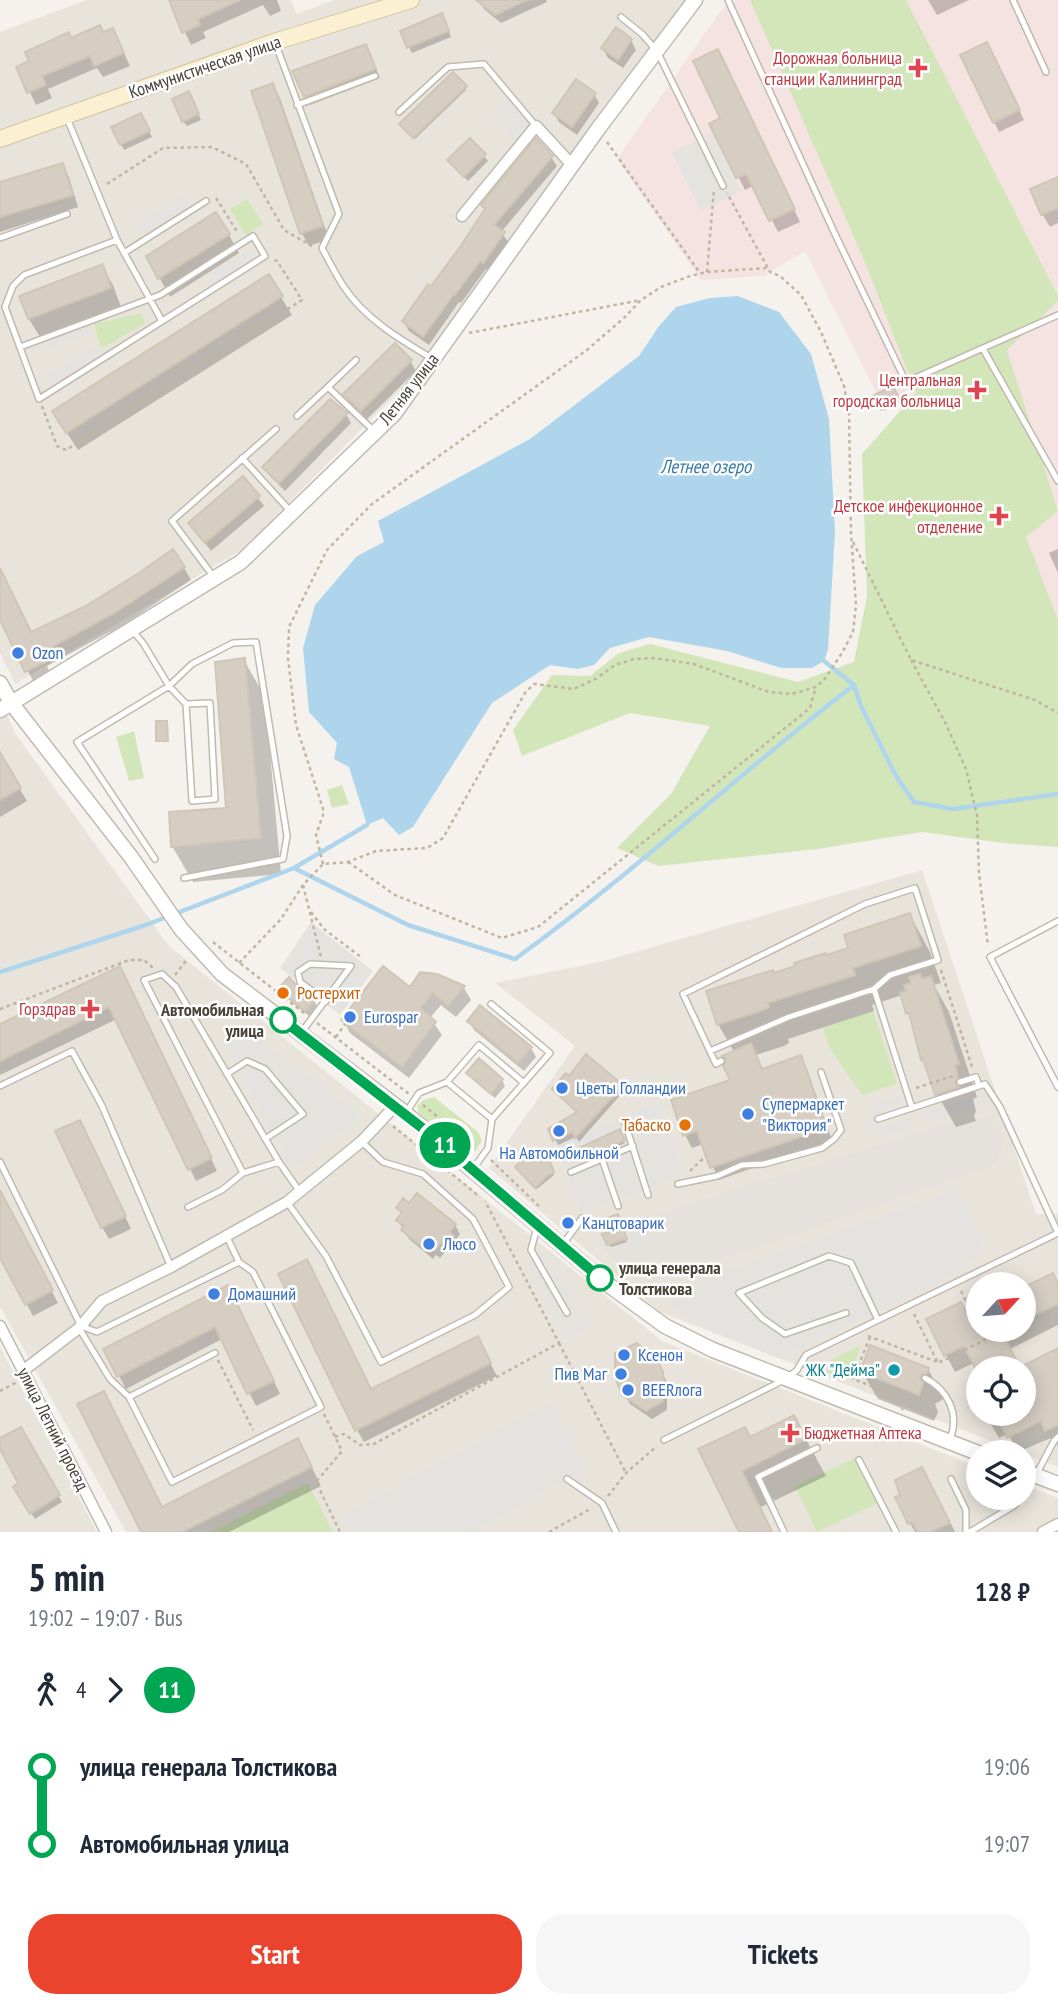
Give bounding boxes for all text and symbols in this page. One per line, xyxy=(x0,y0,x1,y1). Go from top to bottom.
street label: Коммунистическая улица xyxy=(126,30,284,103)
place label: Дорожная больница станции Калининград xyxy=(764,46,902,90)
marker: Дорожная больница станции Калининград xyxy=(908,58,928,78)
street label: Летняя улица xyxy=(373,348,444,430)
place label: Центральная городская больница xyxy=(833,368,961,412)
marker: Центральная городская больница xyxy=(967,380,987,400)
water label: Летнее озеро xyxy=(660,454,753,478)
place label: Детское инфекционное отделение xyxy=(834,494,983,538)
marker: Детское инфекционное отделение xyxy=(989,506,1009,526)
place label: Ozon xyxy=(32,641,64,664)
marker: Ozon xyxy=(10,645,26,661)
place label: Ростерхит xyxy=(297,981,360,1004)
marker: Ростерхит xyxy=(275,985,291,1001)
place label: Горздрав xyxy=(19,997,76,1020)
place label: Автомобильная улица xyxy=(160,998,264,1042)
marker: Горздрав xyxy=(82,1001,98,1017)
place label: Eurospar xyxy=(364,1005,418,1028)
marker: Автомобильная улица xyxy=(270,1007,296,1033)
marker: Eurospar xyxy=(342,1009,358,1025)
place label: Цветы Голландии xyxy=(576,1076,686,1099)
marker: Цветы Голландии xyxy=(554,1080,570,1096)
place label: Супермаркет "Виктория" xyxy=(762,1092,845,1136)
marker: Супермаркет "Виктория" xyxy=(740,1106,756,1122)
place label: Табаско xyxy=(621,1113,671,1136)
marker: Табаско xyxy=(677,1117,693,1133)
line badge: 11 xyxy=(414,1122,476,1168)
marker: На Автомобильной xyxy=(551,1123,567,1139)
text: 11 xyxy=(434,1129,456,1160)
place label: На Автомобильной xyxy=(499,1141,619,1164)
place label: Канцтоварик xyxy=(582,1211,664,1234)
marker: Канцтоварик xyxy=(560,1215,576,1231)
place label: Люсо xyxy=(442,1232,477,1255)
marker: Люсо xyxy=(421,1236,437,1252)
place label: улица генерала Толстикова xyxy=(618,1256,721,1300)
marker: улица генерала Толстикова xyxy=(587,1265,613,1291)
north arrow xyxy=(966,1272,1036,1342)
map controls xyxy=(966,1272,1036,1510)
place label: Домашний xyxy=(228,1282,296,1305)
marker: Домашний xyxy=(206,1286,222,1302)
place label: Ксенон xyxy=(638,1343,683,1366)
marker: Ксенон xyxy=(616,1347,632,1363)
button: locate xyxy=(966,1356,1036,1426)
place label: ЖК "Дейма" xyxy=(805,1358,880,1381)
place label: Пив Маг xyxy=(555,1362,608,1385)
marker: ЖК "Дейма" xyxy=(886,1362,902,1378)
street label: улица Летний проезд xyxy=(12,1363,94,1494)
marker: Пив Маг xyxy=(613,1366,629,1382)
place label: BEERлога xyxy=(642,1378,702,1401)
marker: BEERлога xyxy=(620,1382,636,1398)
place label: Бюджетная Аптека xyxy=(804,1421,922,1444)
marker: Бюджетная Аптека xyxy=(782,1425,798,1441)
button: layers xyxy=(966,1440,1036,1510)
text: 5 min xyxy=(28,1552,105,1601)
text: 128 ₽ xyxy=(975,1575,1030,1608)
text: 19:02 – 19:07 · Bus xyxy=(28,1603,183,1632)
icon: walk xyxy=(28,1671,66,1709)
icon: forward xyxy=(96,1671,134,1709)
text: 11 xyxy=(158,1674,181,1705)
text: 4 xyxy=(76,1675,86,1704)
text: улица генерала Толстикова xyxy=(80,1750,337,1783)
text: 19:06 xyxy=(984,1752,1030,1781)
text: Автомобильная улица xyxy=(80,1827,289,1860)
text: 19:07 xyxy=(984,1829,1030,1858)
button: Start xyxy=(28,1914,522,1994)
button: Tickets xyxy=(536,1914,1030,1994)

